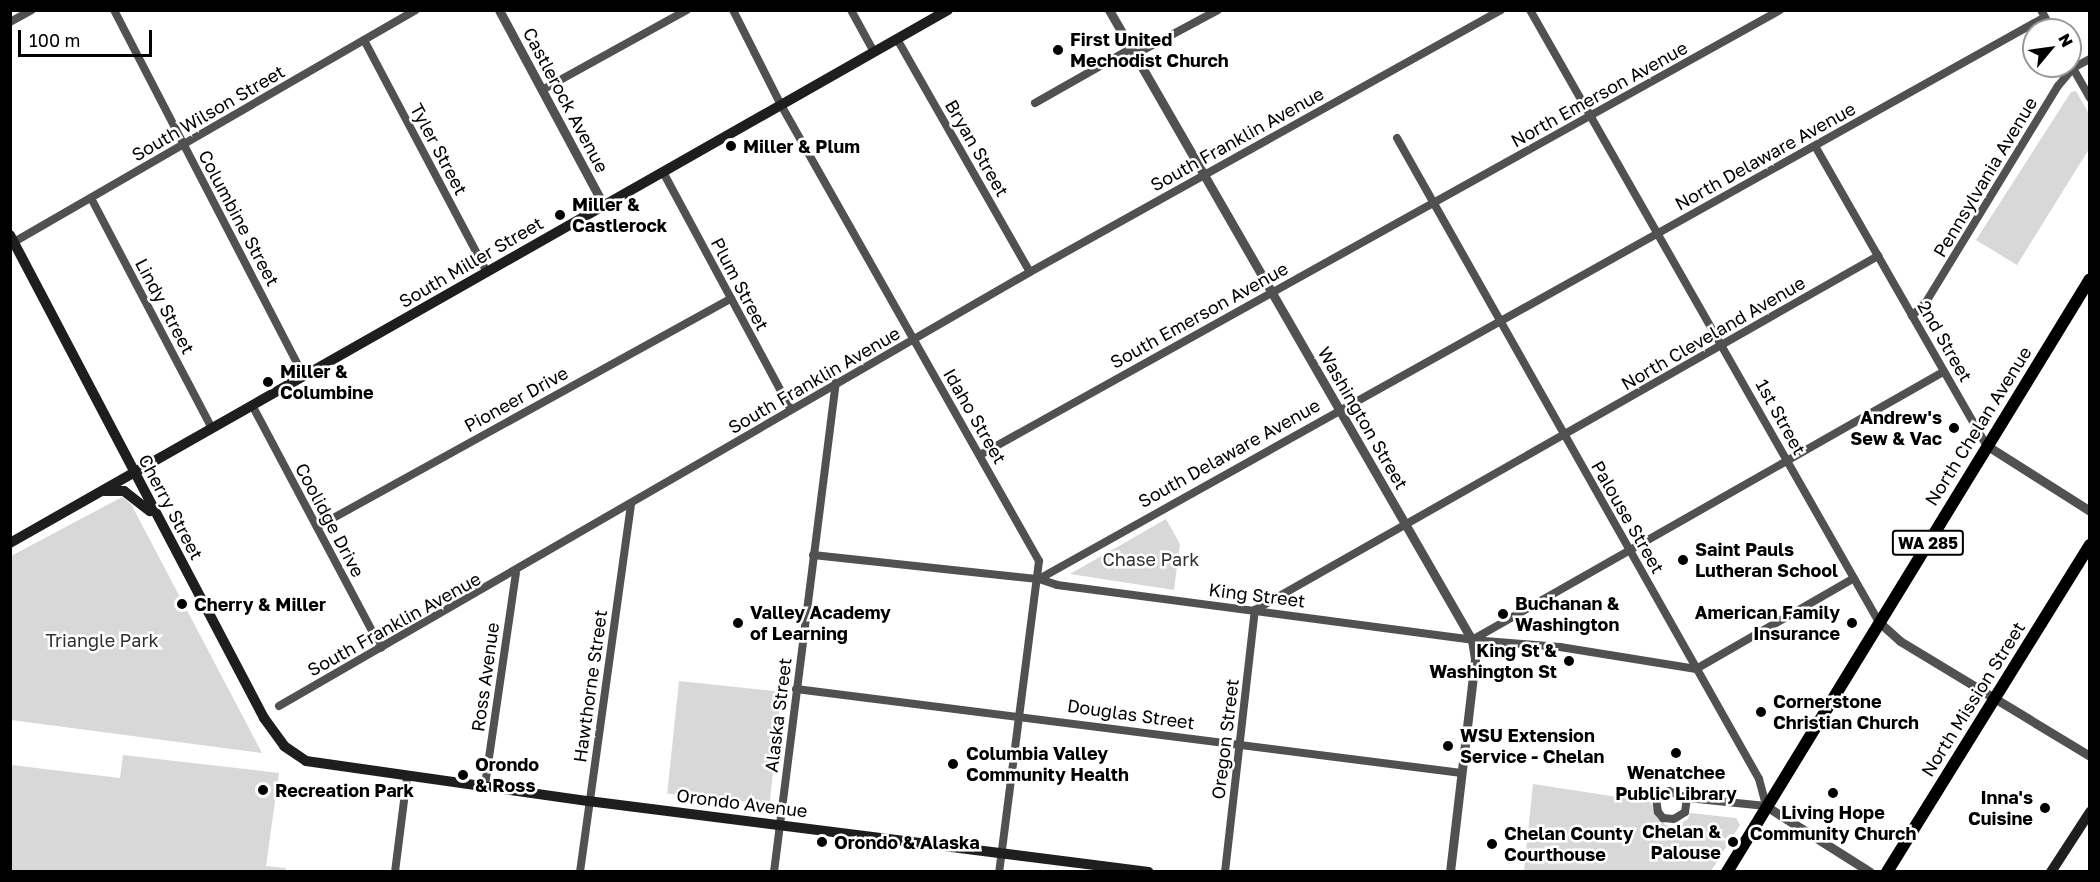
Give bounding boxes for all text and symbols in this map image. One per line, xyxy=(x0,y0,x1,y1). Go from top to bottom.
scale bar xyxy=(21,18,154,56)
north arrow xyxy=(2022,18,2082,78)
street label: Castlerock Avenue xyxy=(519,24,613,176)
text: 100 m xyxy=(29,29,80,51)
place label: First United Mechodist Church xyxy=(1070,29,1229,72)
text: N xyxy=(2054,30,2078,50)
street label: North Emerson Avenue xyxy=(1507,36,1691,152)
marker: First United Mechodist Church xyxy=(1051,43,1065,57)
street label: South Wilson Street xyxy=(128,60,288,166)
street label: South Franklin Avenue xyxy=(1147,82,1327,196)
street label: Pennsylvania Avenue xyxy=(1929,93,2041,261)
street label: Bryan Street xyxy=(941,96,1013,200)
street label: North Delaware Avenue xyxy=(1671,97,1859,215)
street label: Tyler Street xyxy=(406,100,472,198)
place label: Miller & Plum xyxy=(743,135,860,157)
marker: Miller & Plum xyxy=(724,139,738,153)
street label: Columbine Street xyxy=(194,146,284,290)
place label: Miller & Castlerock xyxy=(572,194,667,236)
marker: Miller & Castlerock xyxy=(553,208,567,222)
street label: South Miller Street xyxy=(395,212,547,312)
street label: Plum Street xyxy=(706,234,774,334)
street label: Lindy Street xyxy=(131,255,199,357)
street label: South Emerson Avenue xyxy=(1106,257,1292,373)
street label: North Cleveland Avenue xyxy=(1617,271,1809,395)
street label: 2nd Street xyxy=(1913,296,1977,386)
street label: South Franklin Avenue xyxy=(724,322,904,438)
street label: Washington Street xyxy=(1313,343,1413,493)
street label: North Chelan Avenue xyxy=(1920,343,2036,509)
place label: Miller & Columbine xyxy=(280,361,374,404)
street label: Pioneer Drive xyxy=(460,362,572,436)
street label: Idaho Street xyxy=(939,364,1011,468)
marker: Miller & Columbine xyxy=(261,375,275,389)
street label: 1st Street xyxy=(1751,375,1811,459)
street label: South Delaware Avenue xyxy=(1134,394,1324,512)
place label: Andrew's Sew & Vac xyxy=(1850,407,1942,450)
marker: Andrew's Sew & Vac xyxy=(1947,421,1961,435)
street label: Cherry Street xyxy=(134,451,208,563)
street label: Palouse Street xyxy=(1587,457,1669,577)
street label: Coolidge Drive xyxy=(291,459,369,581)
road number: WA 285 xyxy=(1890,530,1966,556)
place label: Saint Pauls Lutheran School xyxy=(1695,539,1838,582)
park label: Chase Park xyxy=(1103,548,1199,570)
marker: Saint Pauls Lutheran School xyxy=(1676,553,1690,567)
street label: South Franklin Avenue xyxy=(304,567,484,681)
street label: King Street xyxy=(1207,578,1307,612)
place label: Cherry & Miller xyxy=(194,593,326,615)
place label: Buchanan & Washington xyxy=(1515,593,1620,636)
marker: Cherry & Miller xyxy=(175,597,189,611)
place label: Valley Academy of Learning xyxy=(750,602,891,644)
place label: American Family Insurance xyxy=(1695,602,1840,644)
marker: Buchanan & Washington xyxy=(1496,607,1510,621)
street label: Hawthorne Street xyxy=(569,608,611,764)
marker: Valley Academy of Learning xyxy=(731,616,745,630)
marker: American Family Insurance xyxy=(1845,616,1859,630)
street label: North Mission Street xyxy=(1917,618,2029,780)
street label: Ross Avenue xyxy=(467,621,503,733)
park label: Triangle Park xyxy=(45,629,159,651)
place label: King St & Washington St xyxy=(1429,640,1557,682)
marker: King St & Washington St xyxy=(1562,654,1576,668)
street label: Alaska Street xyxy=(760,657,796,773)
street label: Oregon Street xyxy=(1207,677,1243,801)
place label: Cornerstone Christian Church xyxy=(1773,691,1919,734)
street label: Douglas Street xyxy=(1066,694,1196,734)
marker: Cornerstone Christian Church xyxy=(1754,705,1768,719)
place label: WSU Extension Service - Chelan xyxy=(1460,725,1604,768)
marker: WSU Extension Service - Chelan xyxy=(1441,739,1455,753)
place label: Columbia Valley Community Health xyxy=(966,743,1129,786)
marker: Wenatchee Public Library xyxy=(1669,746,1683,760)
place label: Orondo & Ross xyxy=(475,754,539,796)
marker: Columbia Valley Community Health xyxy=(944,755,962,773)
place label: Wenatchee Public Library xyxy=(1615,762,1737,804)
marker: Orondo & Ross xyxy=(456,768,470,782)
place label: Recreation Park xyxy=(275,779,414,801)
marker: Recreation Park xyxy=(256,783,270,797)
street label: Orondo Avenue xyxy=(675,784,809,822)
marker: Living Hope Community Church xyxy=(1826,786,1840,800)
place label: Inna's Cuisine xyxy=(1968,787,2033,830)
marker: Inna's Cuisine xyxy=(2038,801,2052,815)
place label: Living Hope Community Church xyxy=(1750,802,1916,844)
place label: Chelan & Palouse xyxy=(1642,821,1721,864)
place label: Chelan County Courthouse xyxy=(1504,823,1634,866)
place label: Orondo & Alaska xyxy=(834,831,980,853)
marker: Orondo & Alaska xyxy=(815,835,829,849)
marker: Chelan & Palouse xyxy=(1726,835,1740,849)
marker: Chelan County Courthouse xyxy=(1485,837,1499,851)

